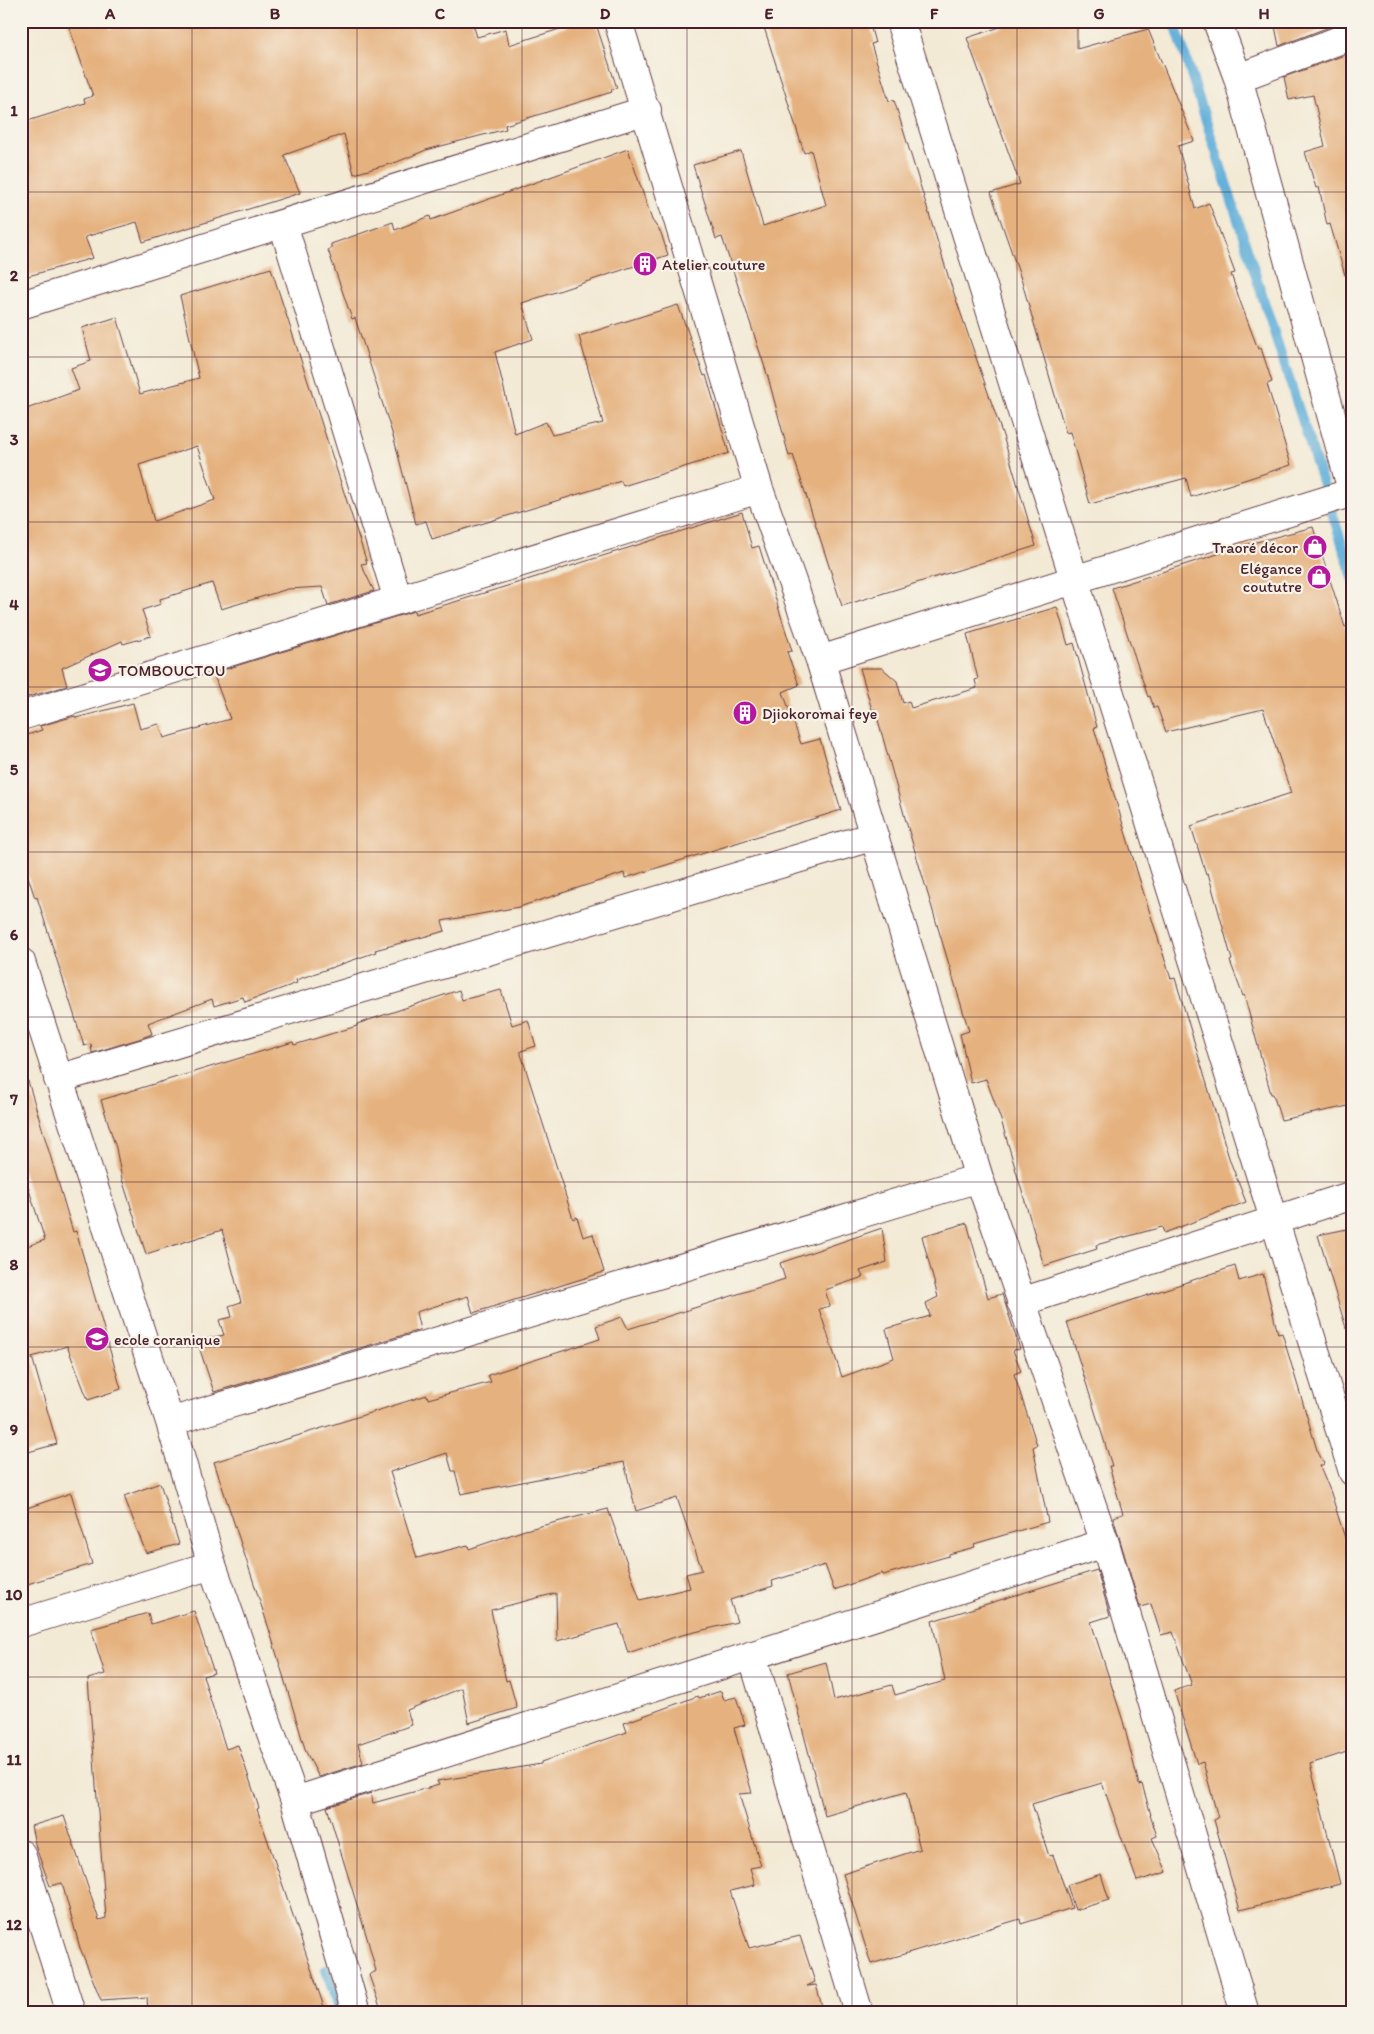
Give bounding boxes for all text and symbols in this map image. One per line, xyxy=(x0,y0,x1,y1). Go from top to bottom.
text: A xyxy=(104,4,116,23)
text: B xyxy=(270,4,281,23)
text: C xyxy=(435,4,446,23)
text: D xyxy=(600,4,611,23)
text: E xyxy=(765,4,774,23)
text: F xyxy=(930,4,939,23)
text: G xyxy=(1093,4,1105,23)
text: H xyxy=(1258,4,1270,23)
text: 1 xyxy=(10,101,18,120)
building icon: Atelier couture xyxy=(632,251,658,277)
place label: Atelier couture xyxy=(662,255,765,274)
text: 2 xyxy=(10,266,19,285)
text: 3 xyxy=(10,430,19,449)
shop icon: Traoré décor xyxy=(1302,534,1328,560)
place label: Traoré décor xyxy=(1212,538,1298,557)
place label: Elégance coututre xyxy=(1240,559,1302,596)
shop icon: Elégance coututre xyxy=(1306,564,1332,590)
text: 4 xyxy=(9,595,19,614)
school or university icon: TOMBOUCTOU xyxy=(87,657,113,683)
place label: TOMBOUCTOU xyxy=(118,661,225,680)
building icon: Djiokoromai feye xyxy=(732,700,758,726)
place label: Djiokoromai feye xyxy=(762,704,877,723)
text: 5 xyxy=(10,760,19,779)
text: 6 xyxy=(10,925,19,944)
text: 7 xyxy=(9,1090,18,1109)
text: 8 xyxy=(10,1255,19,1274)
school or university icon: ecole coranique xyxy=(84,1326,110,1352)
place label: ecole coranique xyxy=(114,1330,220,1349)
text: 9 xyxy=(10,1420,18,1439)
text: 10 xyxy=(5,1585,23,1604)
text: 11 xyxy=(7,1750,22,1769)
text: 12 xyxy=(6,1915,23,1934)

